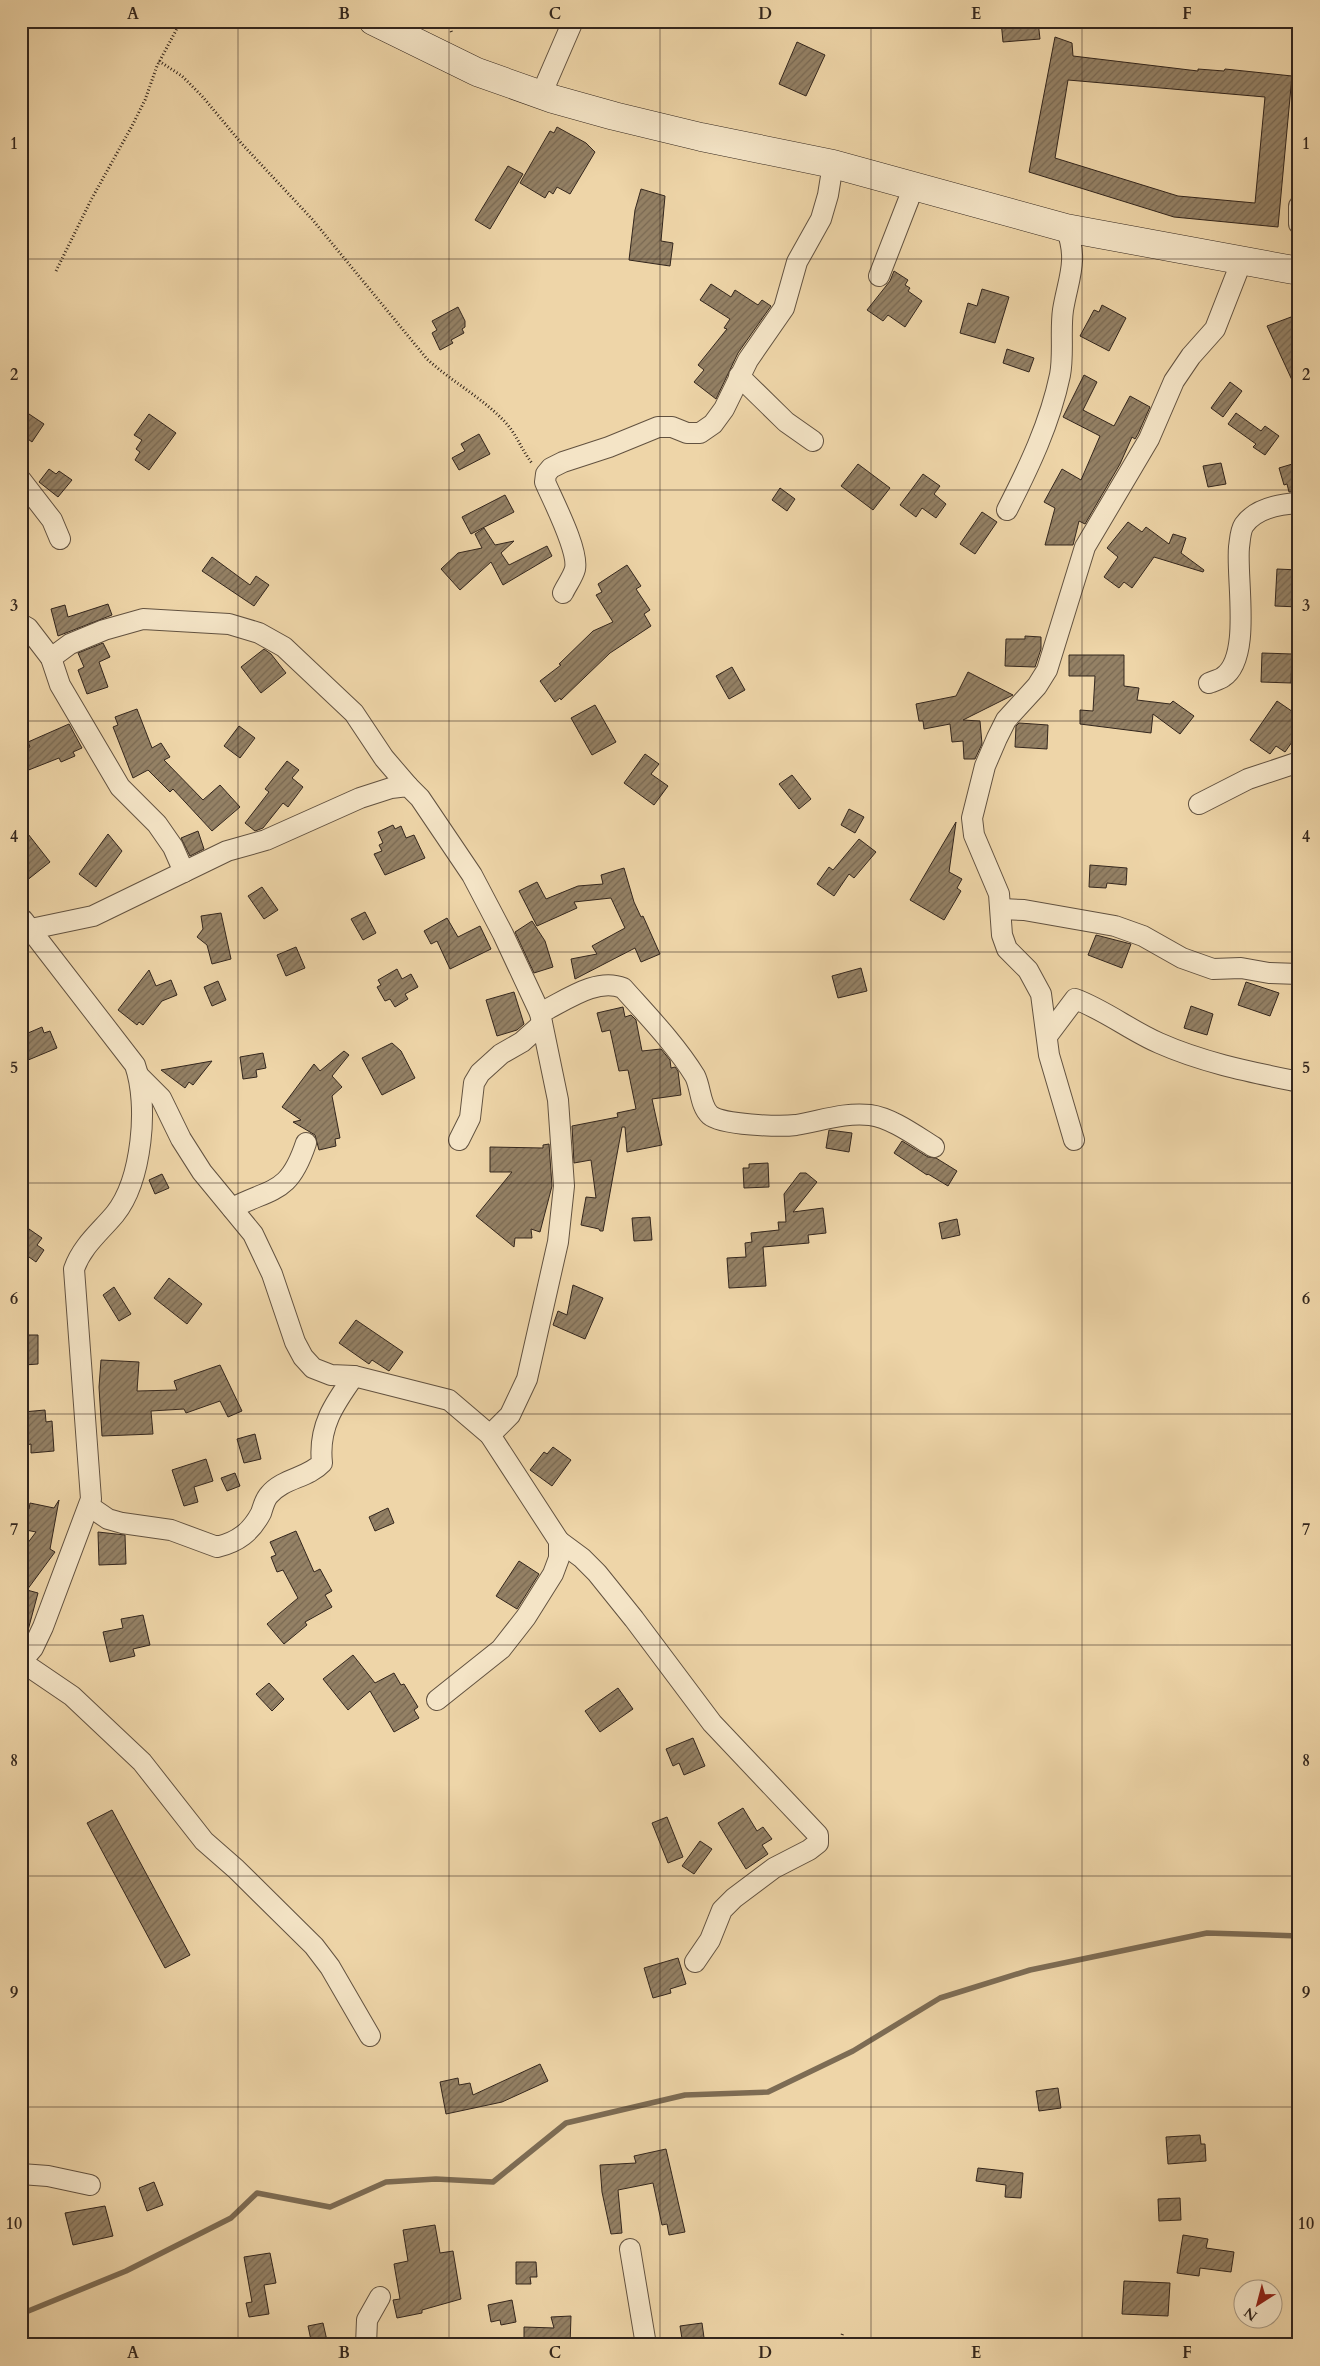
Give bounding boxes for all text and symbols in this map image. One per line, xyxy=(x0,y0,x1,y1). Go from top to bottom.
text: A xyxy=(127,3,139,25)
text: B xyxy=(338,3,350,25)
text: C xyxy=(549,3,561,25)
text: D xyxy=(758,3,772,25)
text: E xyxy=(971,3,981,25)
text: F xyxy=(1182,3,1192,25)
text: 1 xyxy=(10,133,18,155)
text: 1 xyxy=(1302,133,1310,155)
text: 2 xyxy=(10,364,18,386)
text: 2 xyxy=(1302,364,1310,386)
text: 3 xyxy=(10,595,18,617)
text: 3 xyxy=(1302,595,1310,617)
text: 4 xyxy=(10,826,18,848)
text: 4 xyxy=(1302,826,1310,848)
text: 5 xyxy=(10,1057,18,1079)
text: 5 xyxy=(1302,1057,1310,1079)
text: 6 xyxy=(10,1288,18,1310)
text: 6 xyxy=(1302,1288,1310,1310)
text: 7 xyxy=(10,1519,18,1541)
text: 7 xyxy=(1302,1519,1310,1541)
text: 8 xyxy=(10,1750,18,1772)
text: 8 xyxy=(1302,1750,1310,1772)
text: 9 xyxy=(10,1982,18,2004)
text: 9 xyxy=(1302,1982,1310,2004)
text: 10 xyxy=(6,2213,22,2235)
text: 10 xyxy=(1298,2213,1314,2235)
north arrow xyxy=(1232,2278,1282,2328)
text: N xyxy=(1240,2303,1261,2325)
text: A xyxy=(127,2342,139,2364)
text: B xyxy=(338,2342,350,2364)
text: C xyxy=(549,2342,561,2364)
text: D xyxy=(758,2342,772,2364)
text: E xyxy=(971,2342,981,2364)
text: F xyxy=(1182,2342,1192,2364)

